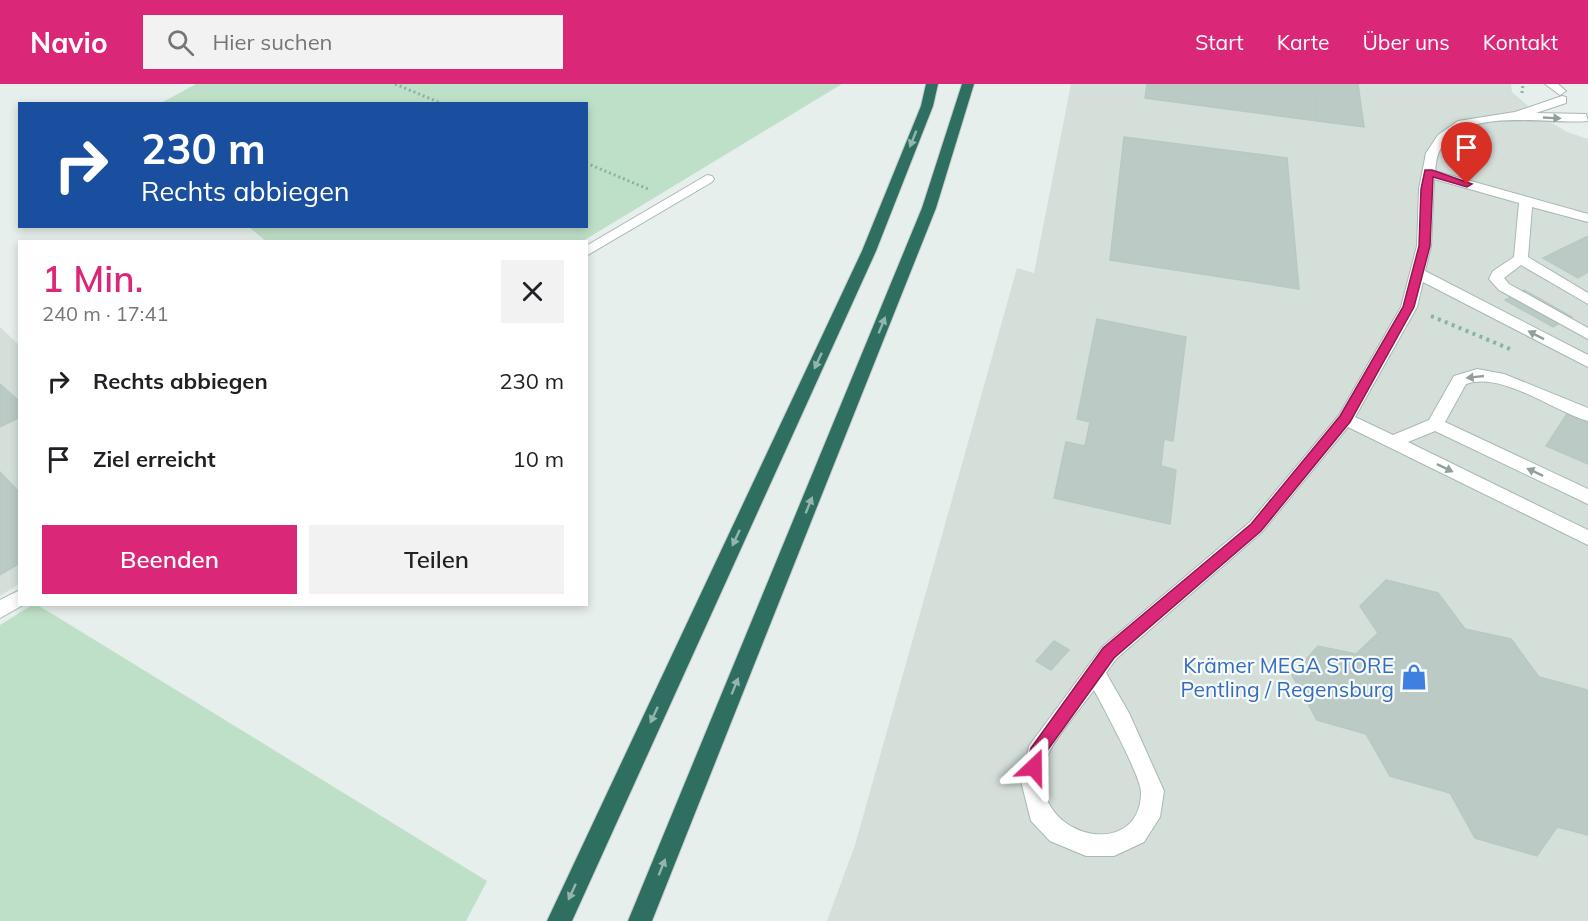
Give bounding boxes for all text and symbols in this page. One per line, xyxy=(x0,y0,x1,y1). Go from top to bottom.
search box xyxy=(143,15,563,69)
text: Navio xyxy=(30,25,107,60)
icon: search xyxy=(164,26,197,59)
text: Hier suchen xyxy=(212,28,333,56)
text: Start xyxy=(1195,29,1244,55)
text: Karte xyxy=(1277,29,1329,55)
text: Über uns xyxy=(1362,29,1450,55)
text: Kontakt xyxy=(1483,29,1558,55)
one-way arrow xyxy=(1542,113,1561,123)
text: 230 m xyxy=(141,122,266,175)
pin xyxy=(1441,122,1492,184)
icon: right xyxy=(42,126,120,204)
one-way arrow xyxy=(908,131,918,149)
icon: arrive xyxy=(1450,131,1483,164)
text: Rechts abbiegen xyxy=(141,174,350,208)
text: 1 Min. xyxy=(42,256,143,301)
button: close xyxy=(501,260,564,323)
text: 240 m · 17:41 xyxy=(42,301,168,326)
one-way arrow xyxy=(877,315,887,333)
one-way arrow xyxy=(1527,330,1544,340)
one-way arrow xyxy=(813,352,823,370)
icon: right xyxy=(42,365,75,398)
text: Rechts abbiegen xyxy=(93,367,268,395)
text: 230 m xyxy=(499,367,564,395)
one-way arrow xyxy=(1465,372,1484,382)
icon: arrive xyxy=(42,443,75,476)
text: Ziel erreicht xyxy=(93,445,216,473)
text: 10 m xyxy=(513,445,564,473)
one-way arrow xyxy=(1437,464,1454,473)
one-way arrow xyxy=(1527,467,1544,476)
one-way arrow xyxy=(804,496,814,514)
button: Beenden xyxy=(42,525,297,594)
button: Teilen xyxy=(309,525,564,594)
one-way arrow xyxy=(731,529,741,547)
place label: Krämer MEGA STORE Pentling / Regensburg xyxy=(1180,652,1394,702)
shop icon: Krämer MEGA STORE Pentling / Regensburg xyxy=(1399,662,1429,692)
one-way arrow xyxy=(731,677,740,695)
one-way arrow xyxy=(650,706,659,723)
position arrow xyxy=(1002,735,1066,799)
one-way arrow xyxy=(658,858,667,876)
one-way arrow xyxy=(568,883,577,900)

